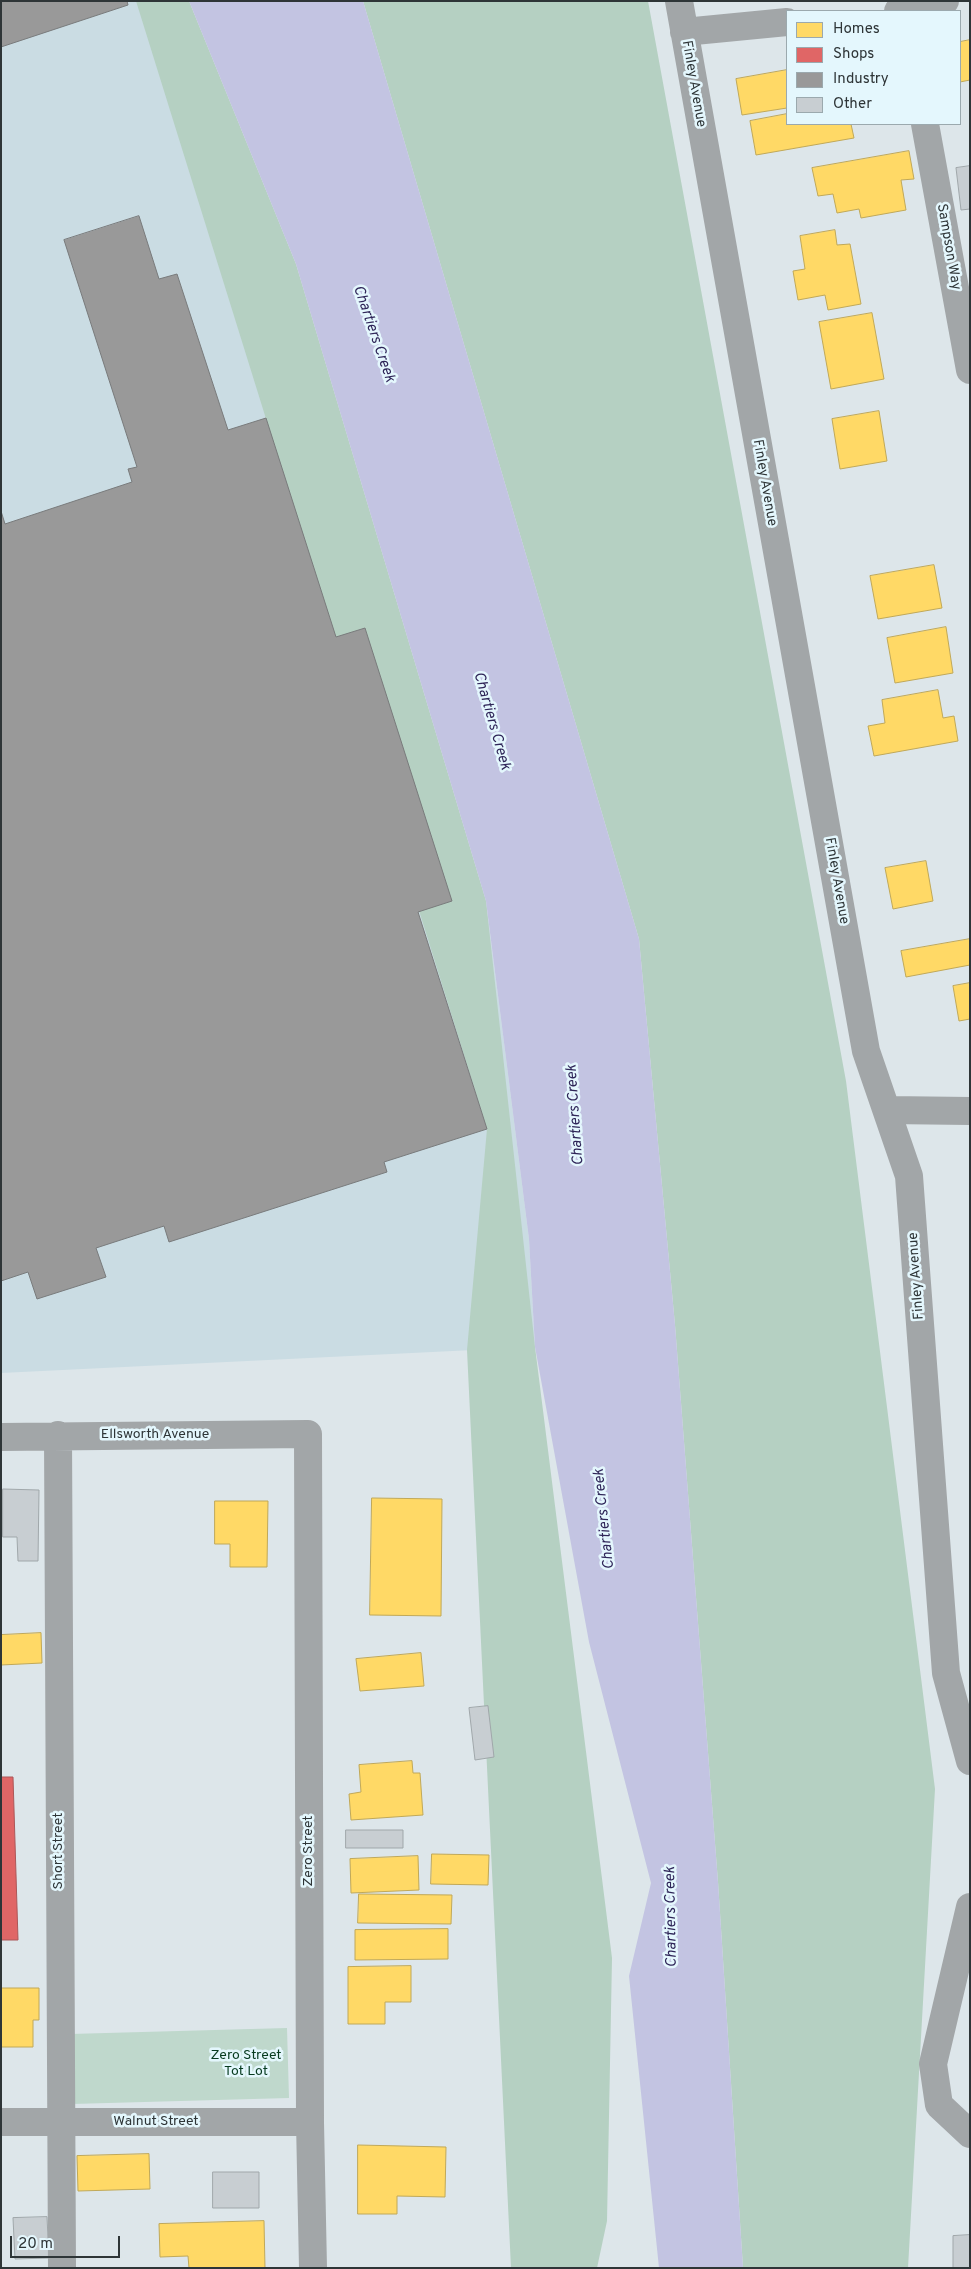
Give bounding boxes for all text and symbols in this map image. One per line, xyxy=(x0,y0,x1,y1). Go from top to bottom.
legend xyxy=(786,10,961,125)
text: Homes xyxy=(833,20,880,39)
street label: Finley Avenue xyxy=(677,39,709,129)
text: Shops xyxy=(833,45,874,64)
text: Industry xyxy=(833,70,889,89)
text: Other xyxy=(833,95,872,114)
street label: Sampson Way xyxy=(932,203,964,291)
water label: Chartiers Creek xyxy=(348,283,398,385)
street label: Finley Avenue xyxy=(748,438,780,528)
water label: Chartiers Creek xyxy=(468,670,514,772)
street label: Finley Avenue xyxy=(820,836,852,926)
water label: Chartiers Creek xyxy=(563,1064,589,1166)
street label: Finley Avenue xyxy=(906,1232,928,1320)
street label: Ellsworth Avenue xyxy=(101,1427,209,1443)
water label: Chartiers Creek xyxy=(591,1468,619,1570)
street label: Short Street xyxy=(51,1813,67,1889)
street label: Zero Street xyxy=(301,1815,317,1887)
water label: Chartiers Creek xyxy=(662,1866,682,1968)
park label: Zero Street Tot Lot xyxy=(210,2048,282,2080)
street label: Walnut Street xyxy=(113,2114,199,2130)
scale bar xyxy=(12,2226,122,2258)
text: 20 m xyxy=(18,2235,53,2254)

